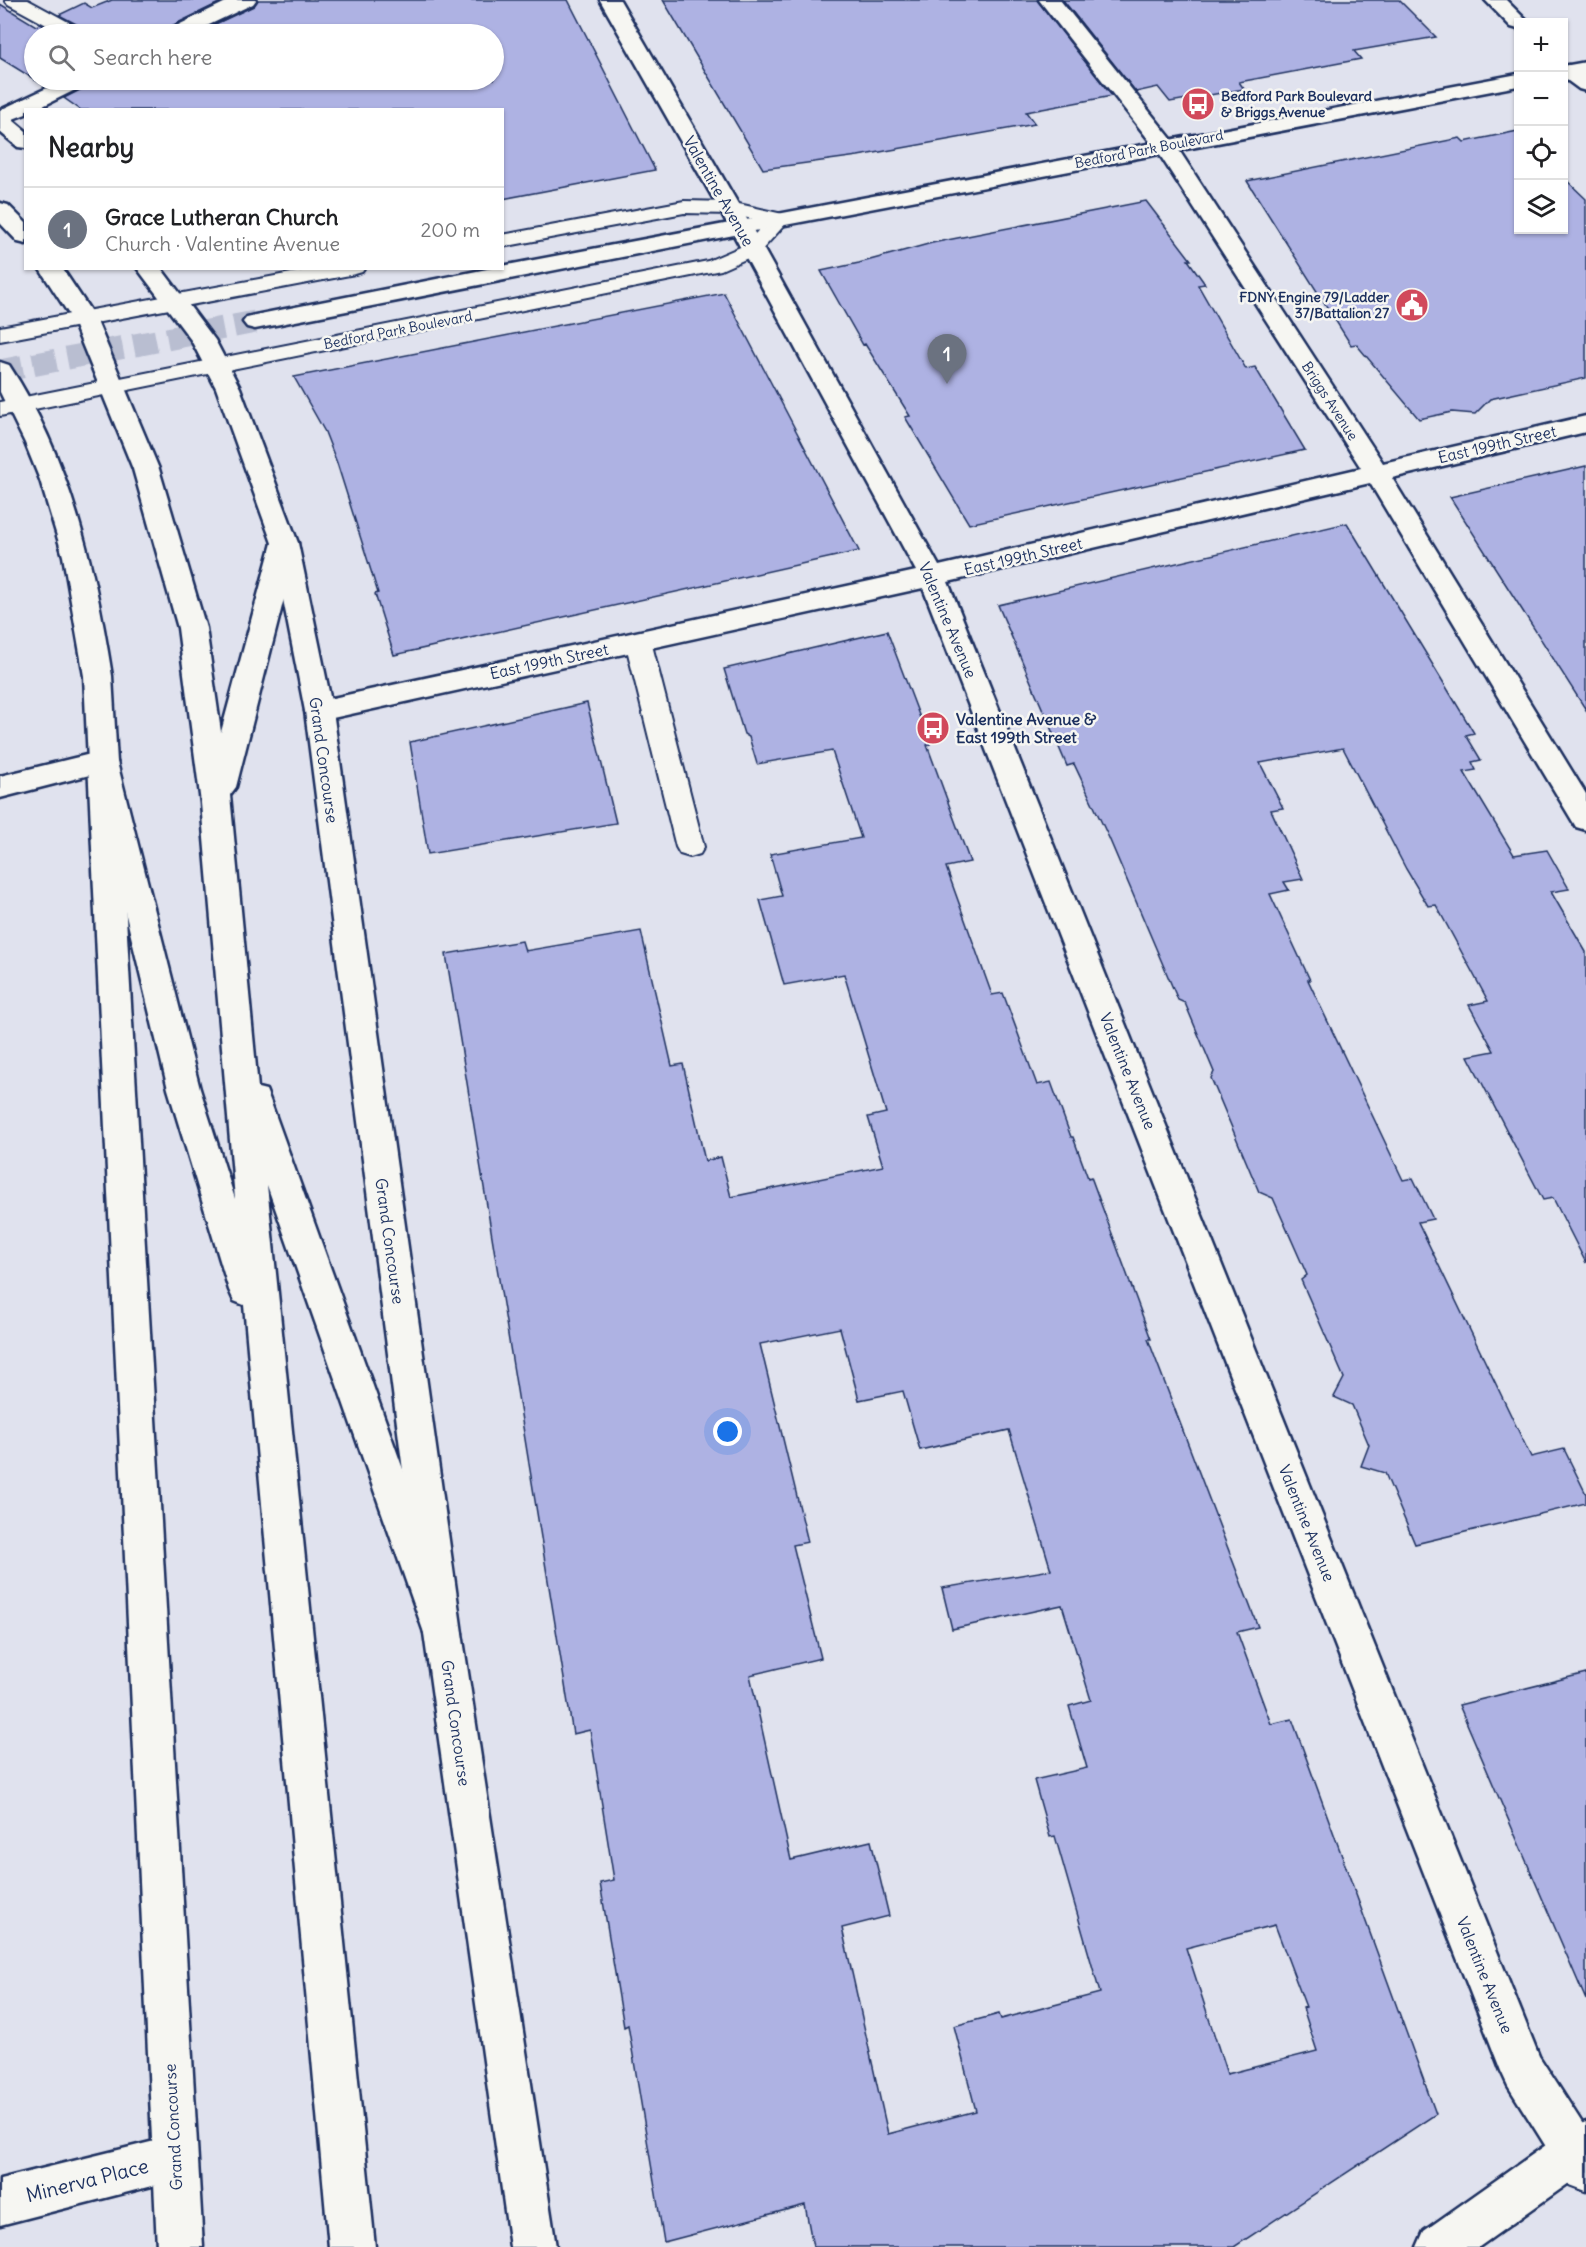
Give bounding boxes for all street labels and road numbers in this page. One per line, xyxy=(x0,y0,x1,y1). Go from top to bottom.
street label: Bedford Park Boulevard xyxy=(1073,126,1225,172)
street label: Valentine Avenue xyxy=(679,132,759,250)
street label: Bedford Park Boulevard xyxy=(322,307,474,353)
street label: Briggs Avenue xyxy=(1298,358,1362,444)
street label: East 199th Street xyxy=(1436,421,1559,467)
street label: East 199th Street xyxy=(962,533,1085,579)
street label: Valentine Avenue xyxy=(915,559,981,681)
street label: East 199th Street xyxy=(488,639,611,683)
street label: Grand Concourse xyxy=(305,696,343,824)
street label: Valentine Avenue xyxy=(1095,1010,1161,1132)
street label: Grand Concourse xyxy=(371,1177,409,1305)
street label: Valentine Avenue xyxy=(1274,1462,1340,1584)
street label: Grand Concourse xyxy=(437,1659,475,1787)
street label: Valentine Avenue xyxy=(1452,1914,1518,2036)
street label: Grand Concourse xyxy=(160,2063,186,2191)
street label: Minerva Place xyxy=(23,2153,151,2207)

